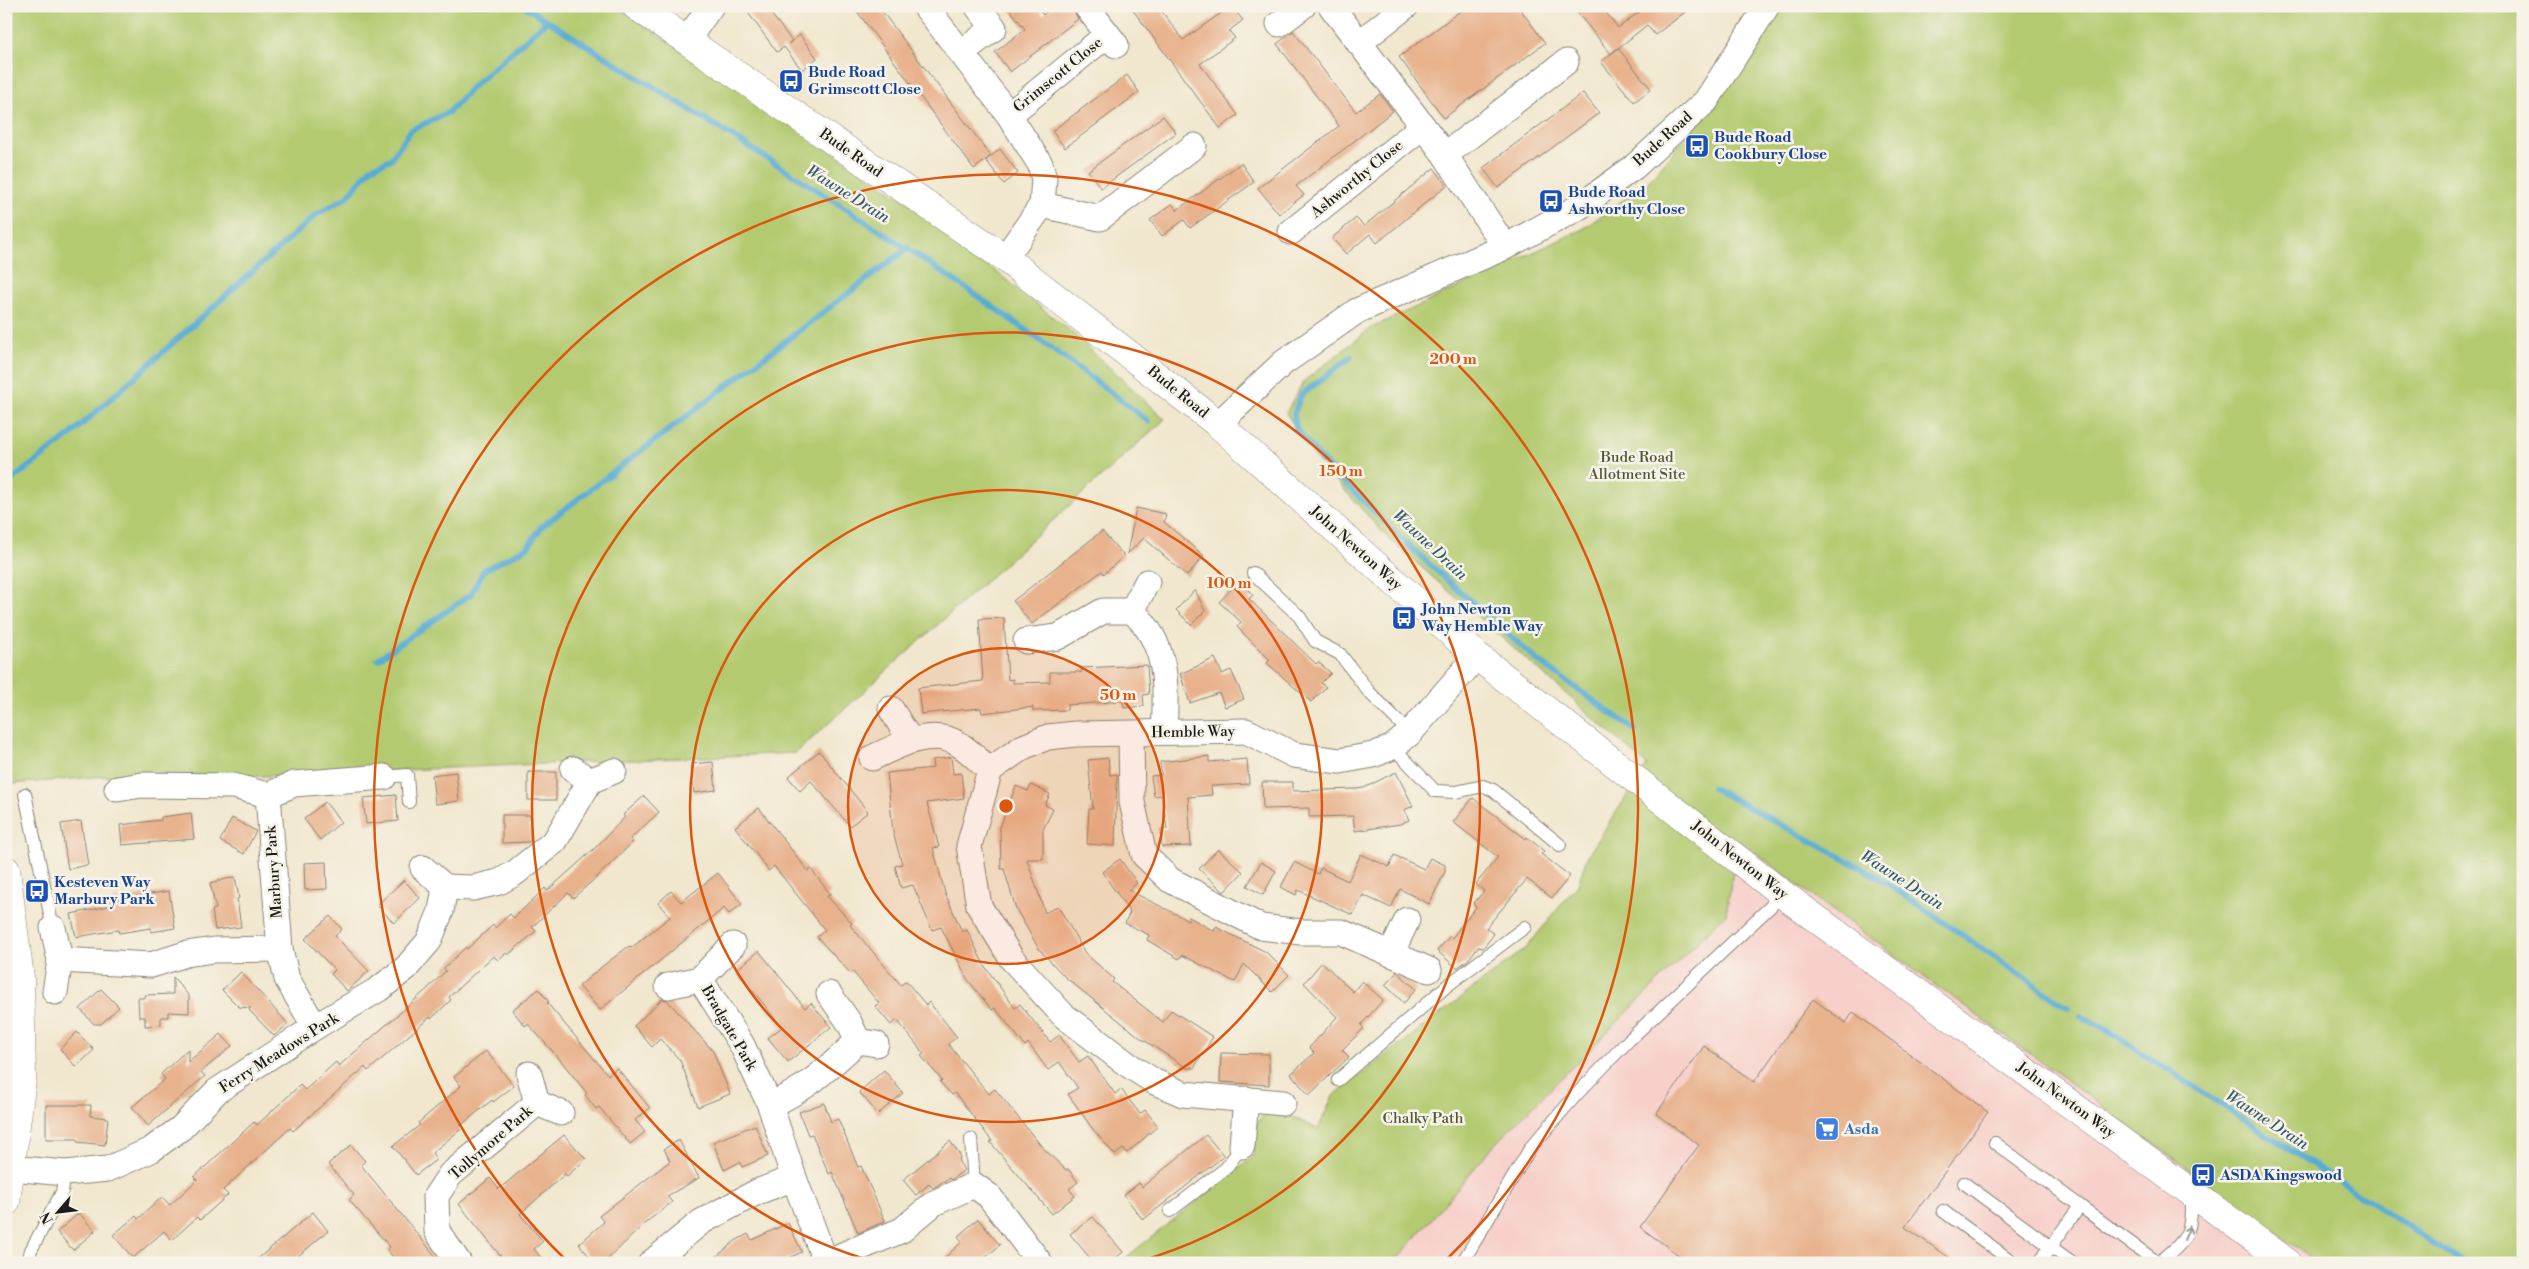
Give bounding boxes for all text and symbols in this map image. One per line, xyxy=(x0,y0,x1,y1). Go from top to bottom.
street label: Grimscott Close xyxy=(1010,33,1106,117)
place label: Bude Road Grimscott Close xyxy=(808,63,921,99)
bus stop icon: Bude Road Grimscott Close xyxy=(778,68,804,94)
street label: Bude Road xyxy=(1629,107,1697,171)
street label: Bude Road xyxy=(815,124,887,182)
place label: Bude Road Cookbury Close xyxy=(1714,128,1827,164)
bus stop icon: Bude Road Cookbury Close xyxy=(1684,133,1710,159)
street label: Ashworthy Close xyxy=(1306,136,1407,223)
water label: Wawne Drain xyxy=(803,160,894,228)
place label: Bude Road Ashworthy Close xyxy=(1567,183,1685,219)
bus stop icon: Bude Road Ashworthy Close xyxy=(1538,188,1564,214)
text: 200 m xyxy=(1429,350,1477,369)
street label: Bude Road xyxy=(1143,361,1213,423)
park label: Bude Road Allotment Site xyxy=(1588,448,1686,484)
text: 150 m xyxy=(1319,462,1363,481)
street label: John Newton Way xyxy=(1305,501,1407,595)
water label: Wawne Drain xyxy=(1389,505,1472,585)
text: 100 m xyxy=(1207,574,1252,593)
place label: John Newton Way Hemble Way xyxy=(1420,600,1543,636)
bus stop icon: John Newton Way Hemble Way xyxy=(1391,605,1417,631)
text: 50 m xyxy=(1100,686,1136,705)
street label: Hemble Way xyxy=(1151,722,1236,742)
centre of rings xyxy=(997,797,1015,815)
street label: John Newton Way xyxy=(1687,816,1793,904)
street label: Marbury Park xyxy=(261,824,287,919)
water label: Wawne Drain xyxy=(1857,846,1948,915)
place label: Kesteven Way Marbury Park xyxy=(54,873,155,909)
bus stop icon: Kesteven Way Marbury Park xyxy=(24,878,50,904)
street label: Bradgate Park xyxy=(696,981,762,1075)
street label: Ferry Meadows Park xyxy=(216,1008,343,1097)
street label: John Newton Way xyxy=(2012,1057,2120,1143)
water label: Wawne Drain xyxy=(2222,1086,2313,1155)
street label: Tollymore Park xyxy=(446,1101,537,1184)
park label: Chalky Path xyxy=(1383,1109,1463,1128)
supermarket icon: Asda xyxy=(1814,1116,1840,1142)
place label: Asda xyxy=(1843,1120,1880,1139)
bus stop icon: ASDA Kingswood xyxy=(2190,1162,2216,1188)
place label: ASDA Kingswood xyxy=(2219,1166,2343,1185)
north arrow xyxy=(32,1186,82,1236)
text: N xyxy=(37,1209,58,1227)
one-way arrow xyxy=(2183,1226,2192,1241)

